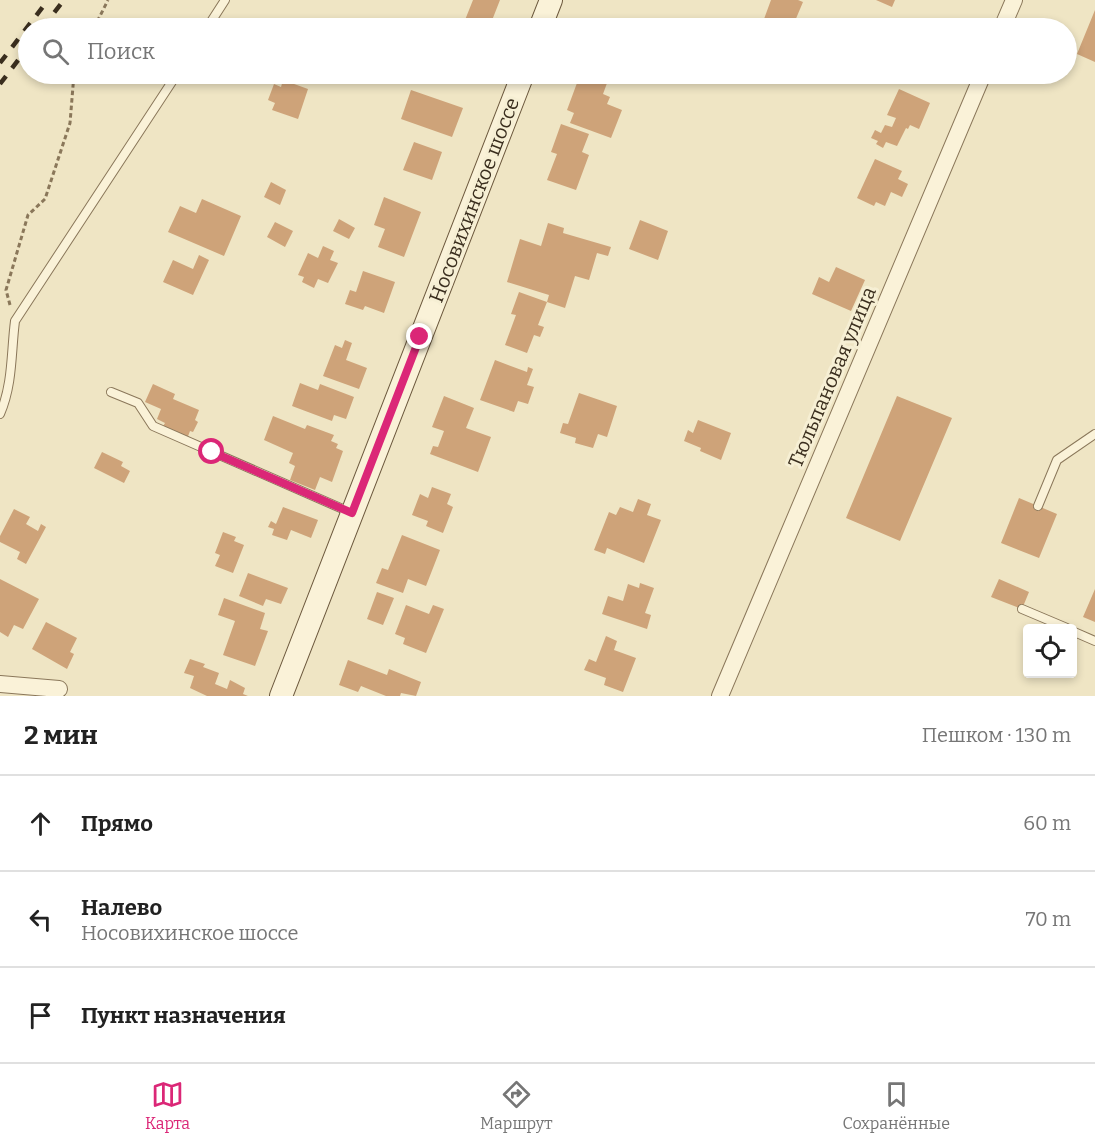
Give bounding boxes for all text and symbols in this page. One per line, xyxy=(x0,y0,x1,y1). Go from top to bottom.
search box xyxy=(18,18,1077,84)
icon: search xyxy=(39,35,72,68)
text: Поиск xyxy=(87,38,155,65)
street label: Носовихинское шоссе xyxy=(424,94,524,306)
street label: Тюльпановая улица xyxy=(783,283,881,471)
route end xyxy=(406,323,432,349)
route start xyxy=(198,438,224,464)
map controls xyxy=(1023,624,1077,678)
button: locate xyxy=(1023,624,1077,678)
text: 2 мин xyxy=(24,720,98,751)
text: Пешком · 130 m xyxy=(922,723,1071,747)
icon: ahead xyxy=(24,807,57,840)
text: Прямо xyxy=(81,810,153,837)
text: 60 m xyxy=(1023,811,1071,835)
text: Налево xyxy=(81,894,162,921)
icon: left xyxy=(24,903,57,936)
text: 70 m xyxy=(1025,907,1071,931)
text: Носовихинское шоссе xyxy=(81,921,298,945)
icon: arrive xyxy=(24,999,57,1032)
text: Пункт назначения xyxy=(81,1002,286,1029)
tab: Карта xyxy=(145,1078,190,1133)
tab: Маршрут xyxy=(480,1078,553,1133)
tab: Сохранённые xyxy=(843,1078,950,1133)

